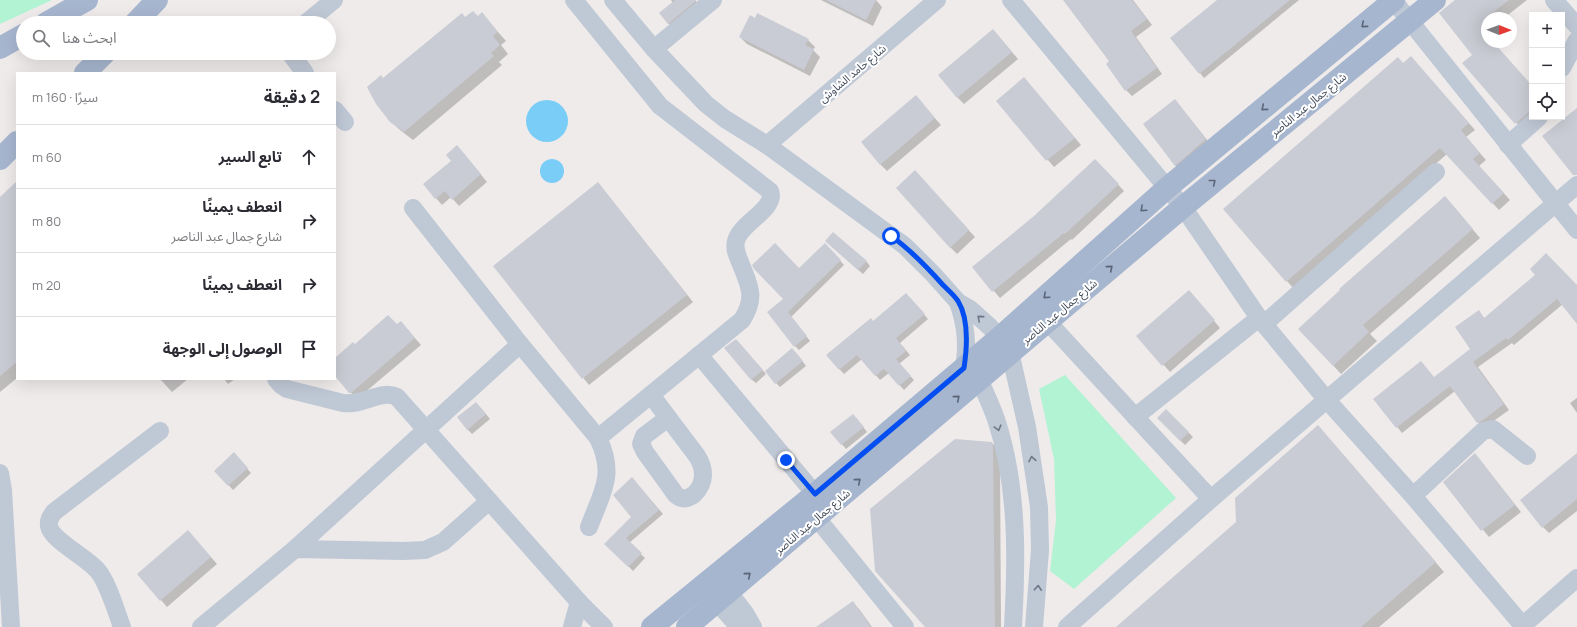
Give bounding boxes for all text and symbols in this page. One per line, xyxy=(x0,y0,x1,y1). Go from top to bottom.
north arrow xyxy=(1481,12,1517,48)
map controls xyxy=(1529,12,1565,120)
button: + xyxy=(1529,12,1565,48)
search box xyxy=(16,16,336,60)
one-way arrow xyxy=(1362,20,1369,27)
icon: search xyxy=(30,27,52,49)
text: ابحث هنا xyxy=(62,27,117,48)
street label: شارع حامد الشاوش xyxy=(815,40,890,106)
button: − xyxy=(1529,48,1565,84)
street label: شارع جمال عبد الناصر xyxy=(1266,68,1350,141)
button: locate xyxy=(1529,84,1565,120)
text: 2 دقيقة xyxy=(264,85,320,108)
text: سيرًا · 160 m xyxy=(32,88,98,106)
one-way arrow xyxy=(1261,103,1269,110)
text: تابع السير xyxy=(219,146,282,167)
icon: ahead xyxy=(298,146,320,168)
text: 60 m xyxy=(32,148,62,166)
one-way arrow xyxy=(1208,180,1216,187)
text: انعطف يمينًا xyxy=(202,196,282,217)
one-way arrow xyxy=(1140,205,1148,212)
icon: right xyxy=(298,210,320,232)
text: 80 m xyxy=(32,212,61,230)
text: شارع جمال عبد الناصر xyxy=(171,227,282,245)
route start xyxy=(882,227,900,245)
one-way arrow xyxy=(1105,266,1113,273)
text: انعطف يمينًا xyxy=(202,274,282,295)
icon: right xyxy=(298,274,320,296)
street label: شارع جمال عبد الناصر xyxy=(1018,275,1101,348)
text: 20 m xyxy=(32,276,61,294)
one-way arrow xyxy=(1043,291,1051,299)
one-way arrow xyxy=(977,315,985,323)
text: الوصول إلى الوجهة xyxy=(163,338,282,359)
icon: arrive xyxy=(298,338,320,360)
one-way arrow xyxy=(953,395,960,402)
one-way arrow xyxy=(994,425,1002,432)
route end xyxy=(777,451,795,469)
one-way arrow xyxy=(1028,456,1037,462)
one-way arrow xyxy=(853,479,861,486)
street label: شارع جمال عبد الناصر xyxy=(771,485,854,558)
one-way arrow xyxy=(744,572,751,579)
one-way arrow xyxy=(1033,585,1042,591)

